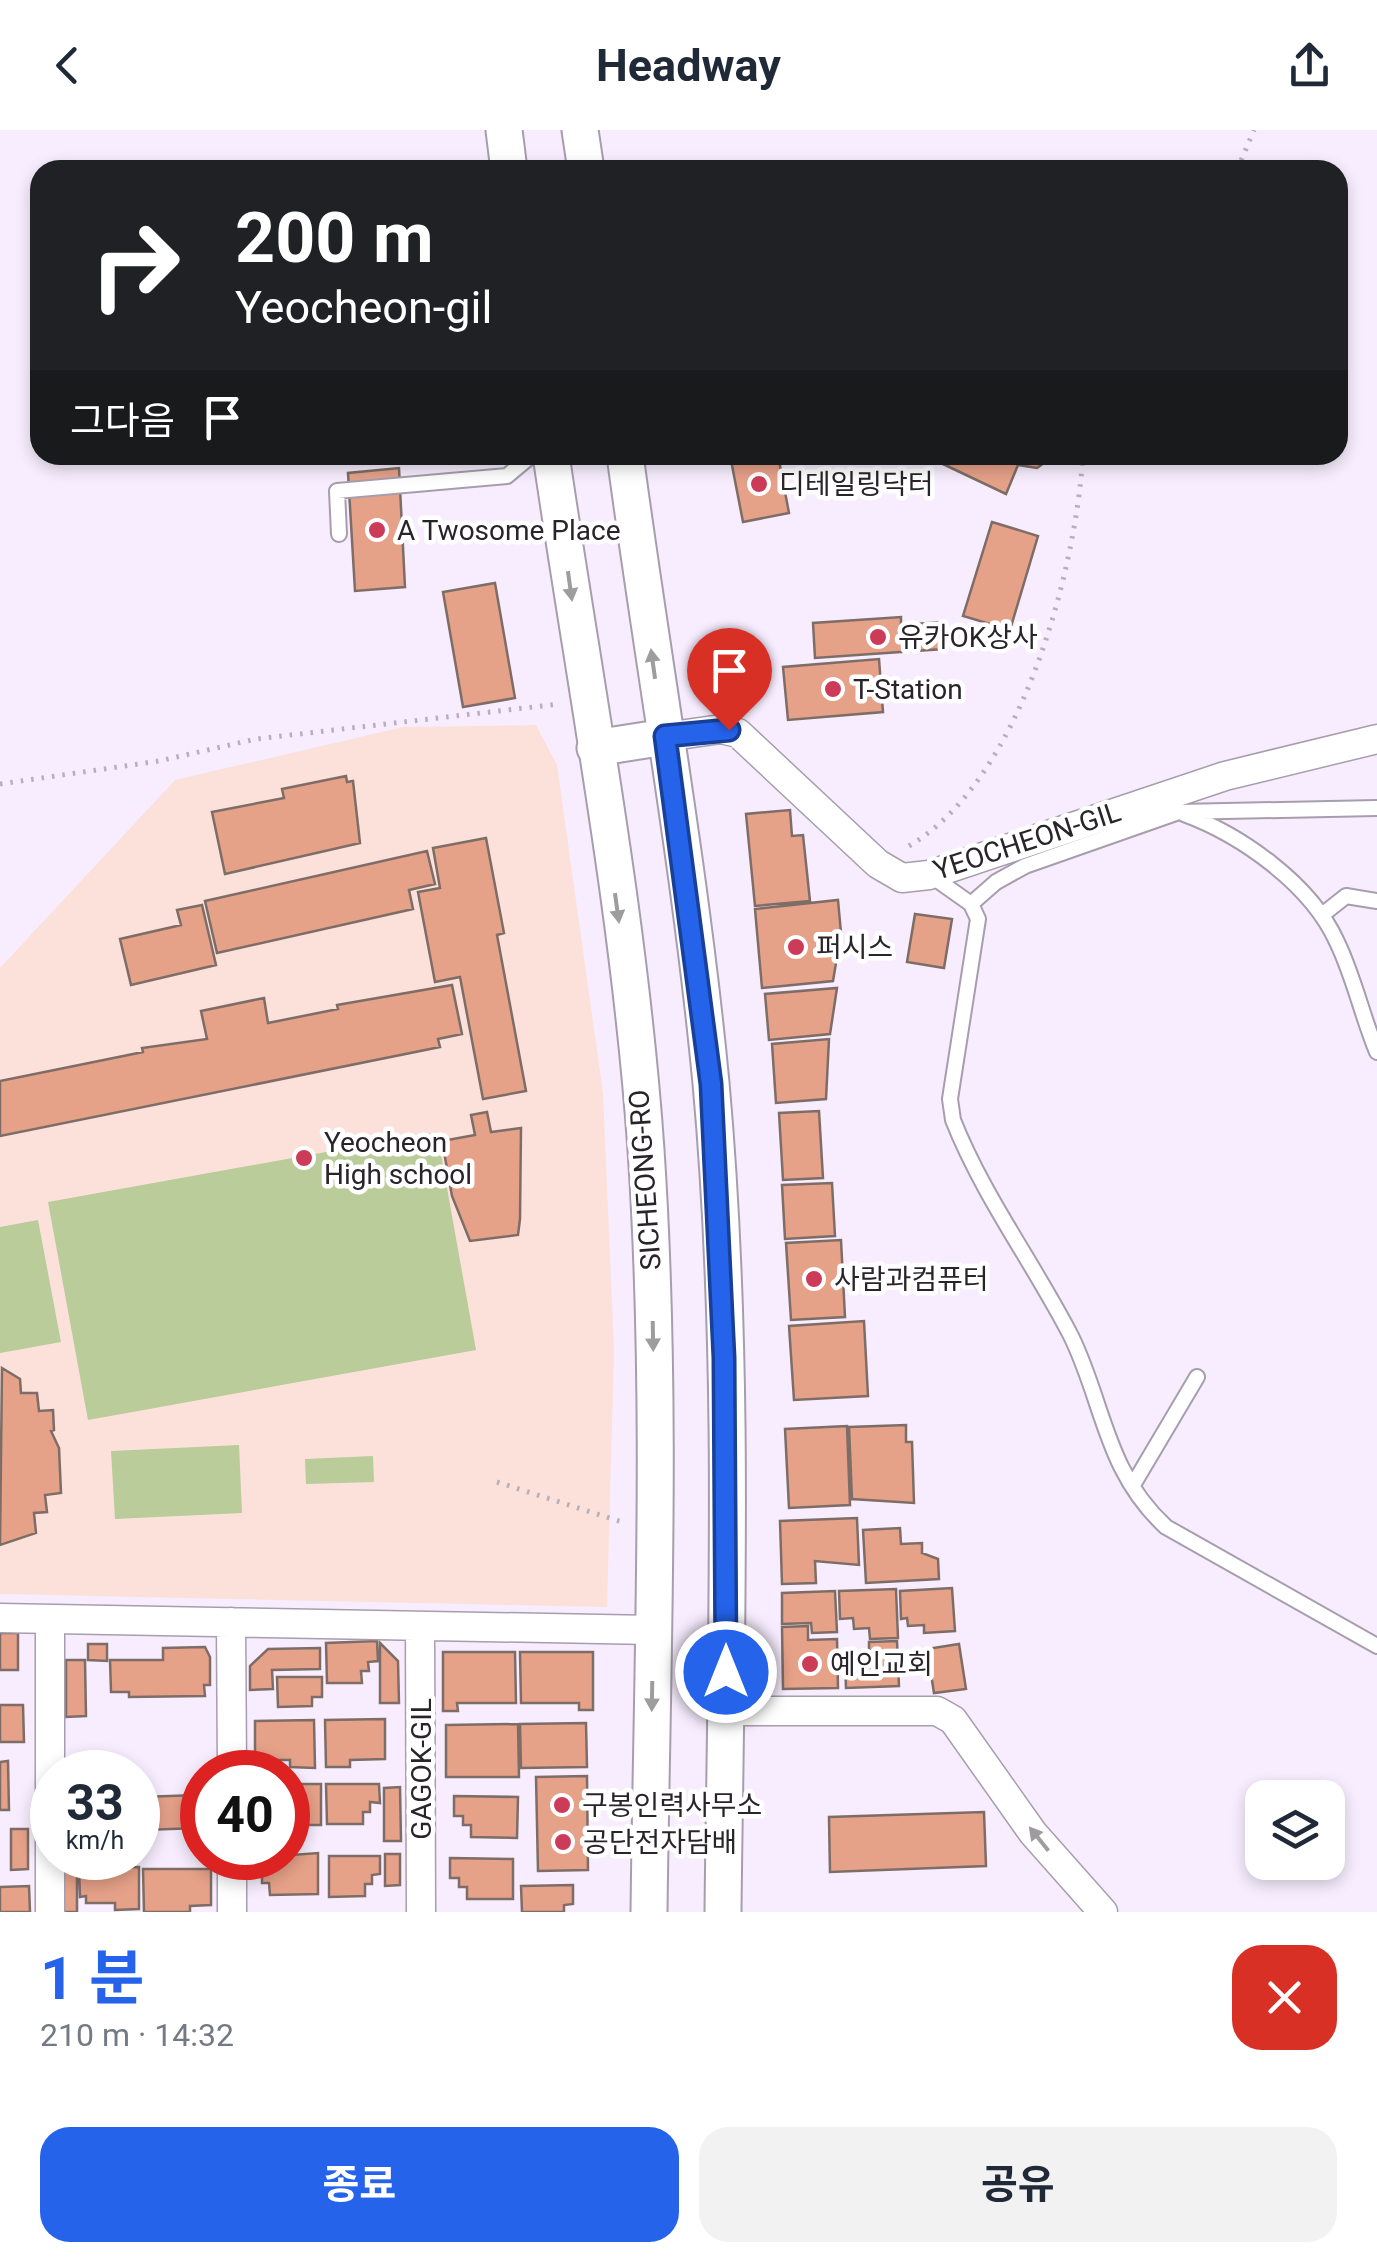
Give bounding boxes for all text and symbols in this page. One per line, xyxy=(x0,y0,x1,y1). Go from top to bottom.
icon: back xyxy=(40,38,95,93)
icon: share xyxy=(1282,38,1337,93)
text: Headway xyxy=(596,39,781,92)
text: 200 m xyxy=(235,197,434,279)
icon: right xyxy=(70,200,200,330)
text: Yeocheon-gil xyxy=(235,281,492,334)
icon: arrive xyxy=(195,390,250,445)
text: 그다음 xyxy=(70,399,175,443)
place label: 디테일링닥터 xyxy=(779,468,934,501)
marker: 디테일링닥터 xyxy=(748,473,770,495)
place label: A Twosome Place xyxy=(397,514,621,547)
marker: A Twosome Place xyxy=(366,519,388,541)
one-way arrow xyxy=(563,571,579,602)
place label: 유카OK상사 xyxy=(898,621,1038,654)
marker: 유카OK상사 xyxy=(867,626,889,648)
pin xyxy=(687,628,772,731)
icon: arrive xyxy=(702,643,757,698)
one-way arrow xyxy=(645,648,661,679)
place label: T-Station xyxy=(853,673,963,706)
marker: T-Station xyxy=(822,678,844,700)
street label: YEOCHEON-GIL xyxy=(929,795,1125,887)
one-way arrow xyxy=(609,892,625,924)
place label: 퍼시스 xyxy=(816,931,893,964)
marker: 퍼시스 xyxy=(785,936,807,958)
street label: SICHEONG-RO xyxy=(622,1089,668,1271)
place label: Yeocheon High school xyxy=(324,1126,472,1191)
marker: Yeocheon High school xyxy=(293,1147,315,1169)
place label: 사람과컴퓨터 xyxy=(834,1263,989,1296)
marker: 사람과컴퓨터 xyxy=(803,1268,825,1290)
one-way arrow xyxy=(645,1320,661,1352)
position arrow xyxy=(674,1620,778,1724)
place label: 예인교회 xyxy=(830,1648,933,1681)
marker: 예인교회 xyxy=(799,1653,821,1675)
one-way arrow xyxy=(643,1680,659,1712)
street label: GAGOK-GIL xyxy=(405,1698,438,1840)
speed limit sign: 40 xyxy=(180,1750,310,1880)
text: 33 xyxy=(66,1774,124,1832)
map controls xyxy=(1245,1780,1345,1880)
button: layers xyxy=(1245,1780,1345,1880)
place label: 구봉인력사무소 xyxy=(582,1789,762,1822)
marker: 구봉인력사무소 xyxy=(551,1794,573,1816)
text: km/h xyxy=(66,1826,124,1855)
place label: 공단전자담배 xyxy=(583,1826,738,1859)
one-way arrow xyxy=(1029,1826,1050,1852)
marker: 공단전자담배 xyxy=(552,1831,574,1853)
text: 1 분 xyxy=(40,1943,145,2014)
button: close xyxy=(1232,1945,1337,2050)
text: 210 m · 14:32 xyxy=(40,2016,234,2054)
button: 종료 xyxy=(40,2127,679,2242)
button: 공유 xyxy=(699,2127,1337,2242)

